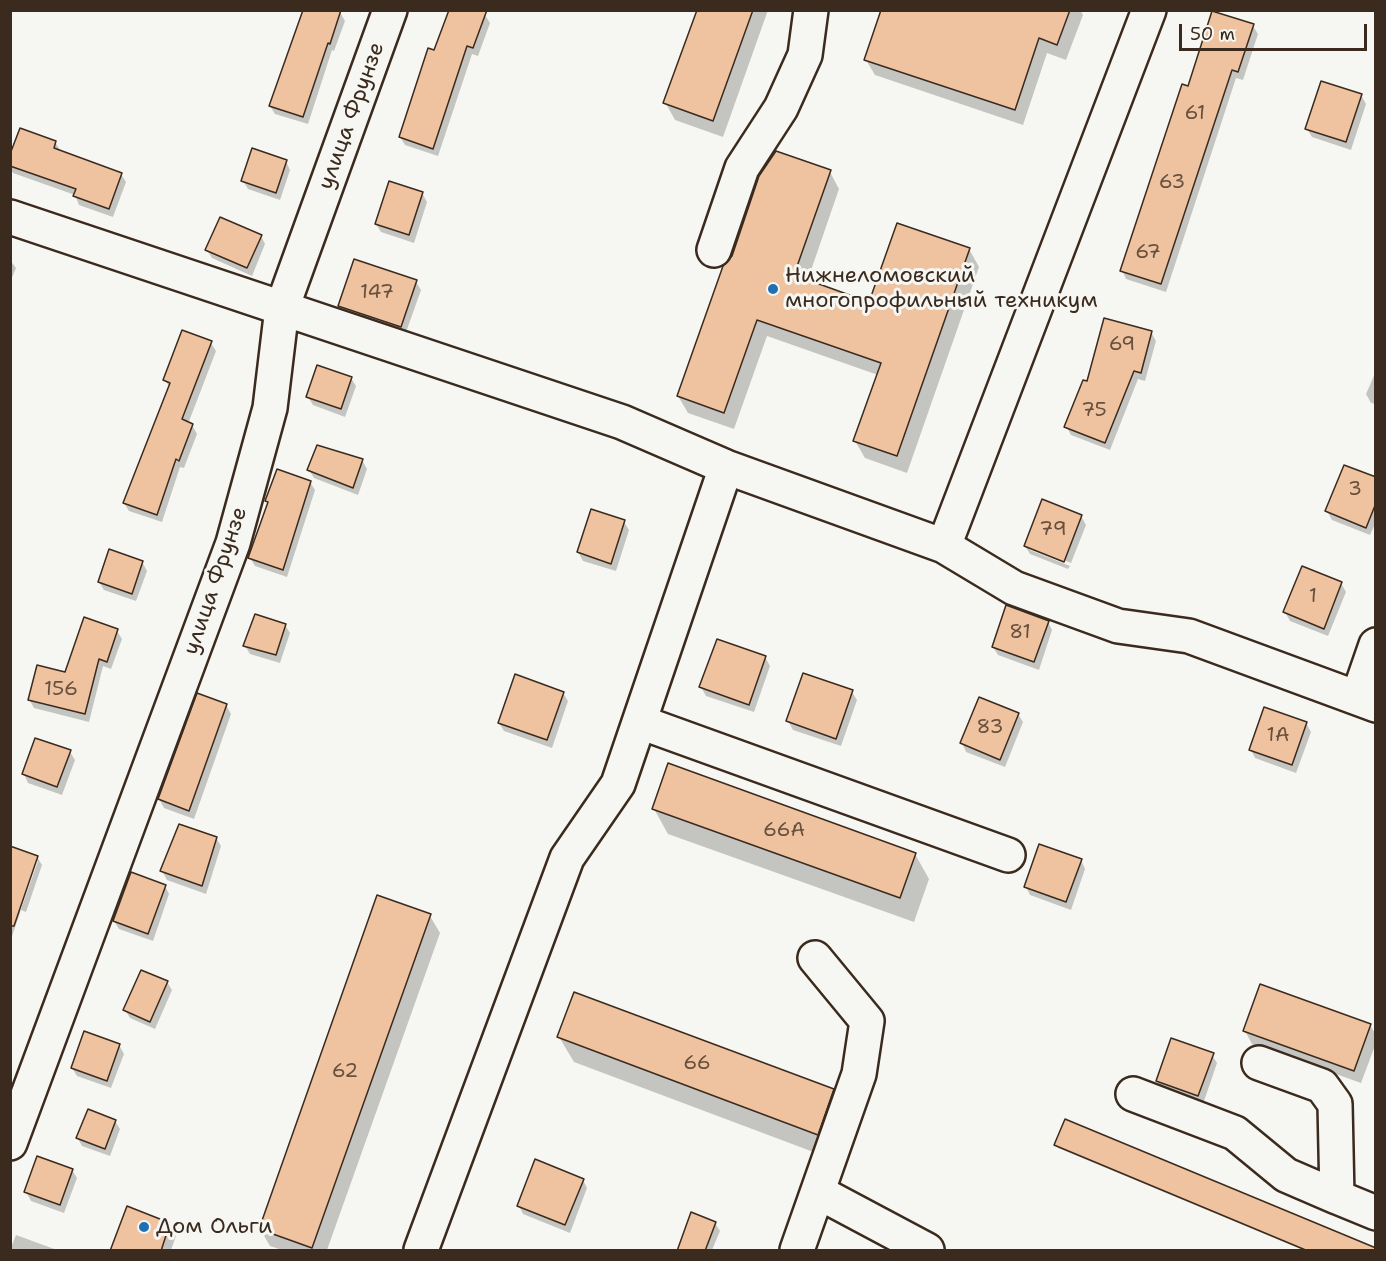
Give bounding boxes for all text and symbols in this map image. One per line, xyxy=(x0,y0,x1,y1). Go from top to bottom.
scale bar xyxy=(1182,12,1370,50)
text: 50 m xyxy=(1190,22,1235,46)
street label: улица Фрунзе xyxy=(313,39,391,193)
house number: 61 xyxy=(1185,102,1205,126)
house number: 63 xyxy=(1159,171,1185,195)
house number: 67 xyxy=(1135,241,1161,265)
place label: Нижнеломовский многопрофильный техникум xyxy=(785,263,1098,314)
house number: 147 xyxy=(360,281,394,305)
marker: Нижнеломовский многопрофильный техникум xyxy=(766,282,780,296)
house number: 69 xyxy=(1109,333,1135,357)
house number: 75 xyxy=(1081,399,1107,423)
house number: 3 xyxy=(1348,478,1362,502)
street label: улица Фрунзе xyxy=(178,504,254,658)
house number: 79 xyxy=(1039,518,1067,542)
house number: 1 xyxy=(1309,585,1317,609)
house number: 81 xyxy=(1009,621,1031,645)
house number: 156 xyxy=(44,678,78,702)
house number: 83 xyxy=(977,716,1003,740)
house number: 1А xyxy=(1267,724,1289,748)
house number: 66А xyxy=(763,819,805,843)
house number: 66 xyxy=(683,1052,711,1076)
house number: 62 xyxy=(332,1060,358,1084)
place label: Дом Ольги xyxy=(156,1214,272,1240)
marker: Дом Ольги xyxy=(137,1220,151,1234)

